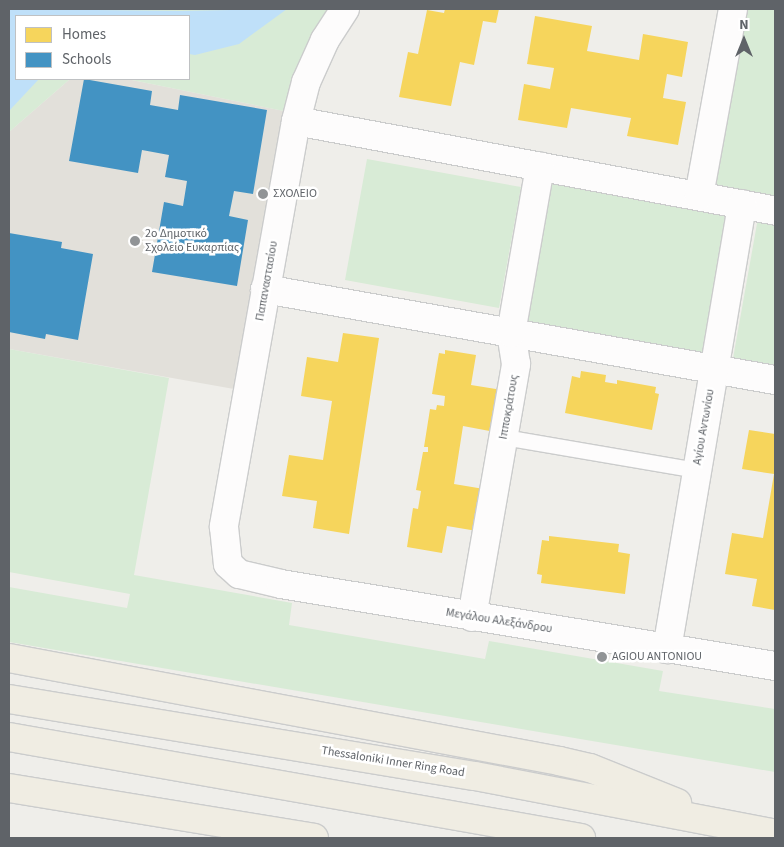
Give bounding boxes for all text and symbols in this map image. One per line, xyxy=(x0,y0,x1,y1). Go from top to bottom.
legend xyxy=(15,15,190,80)
north arrow xyxy=(719,15,769,65)
text: N xyxy=(739,15,749,35)
text: Homes xyxy=(62,24,106,45)
text: Schools xyxy=(62,49,111,70)
place label: ΣΧΟΛΕΙΟ xyxy=(273,187,317,201)
marker: ΣΧΟΛΕΙΟ xyxy=(257,188,269,200)
place label: 2ο Δημοτικό Σχολείο Ευκαρπίας xyxy=(145,227,239,255)
marker: 2ο Δημοτικό Σχολείο Ευκαρπίας xyxy=(129,235,141,247)
street label: Παπαναστασίου xyxy=(253,240,281,322)
street label: Ιπποκράτους xyxy=(496,373,522,441)
street label: Αγίου Αντωνίου xyxy=(690,388,718,466)
street label: Μεγάλου Αλεξάνδρου xyxy=(445,605,553,637)
place label: AGIOU ANTONIOU xyxy=(612,650,702,664)
marker: AGIOU ANTONIOU xyxy=(596,651,608,663)
street label: Thessaloniki Inner Ring Road xyxy=(320,744,466,780)

